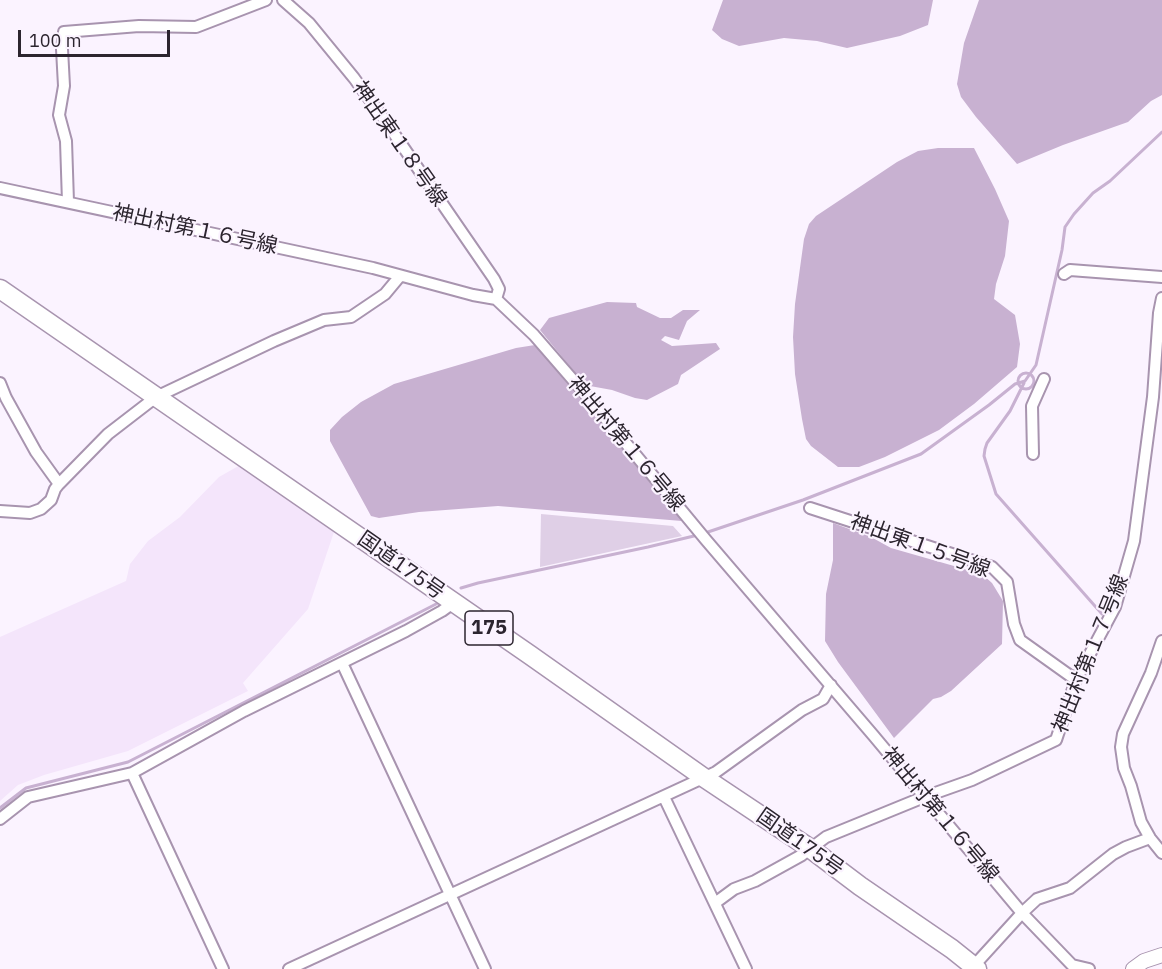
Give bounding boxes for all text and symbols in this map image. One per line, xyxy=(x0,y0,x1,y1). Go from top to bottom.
scale bar xyxy=(21,18,172,56)
text: 100 m xyxy=(29,29,81,52)
street label: 神出東１８号線 xyxy=(347,77,451,211)
street label: 神出村第１６号線 xyxy=(110,200,280,260)
street label: 神出村第１６号線 xyxy=(562,372,690,516)
street label: 神出東１５号線 xyxy=(847,509,993,583)
street label: 国道175号 xyxy=(352,527,450,605)
street label: 神出村第１７号線 xyxy=(1048,571,1134,737)
road number: 175 xyxy=(465,611,513,645)
street label: 神出村第１６号線 xyxy=(876,743,1004,887)
street label: 国道175号 xyxy=(751,804,849,882)

